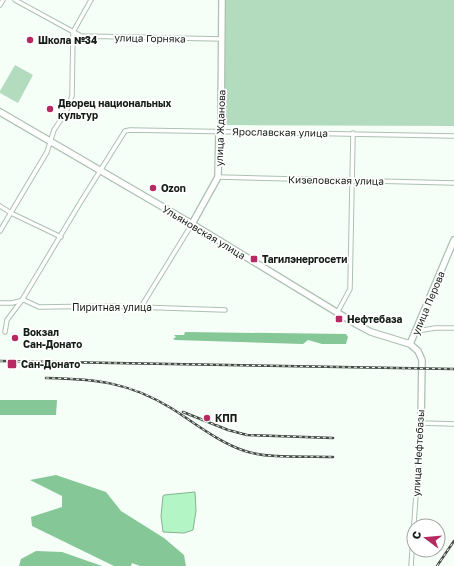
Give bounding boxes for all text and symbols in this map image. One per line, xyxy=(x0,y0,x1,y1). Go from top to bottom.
street label: улица Горняка xyxy=(114,31,186,45)
place label: Школа №34 xyxy=(38,34,97,46)
marker: Школа №34 xyxy=(25,35,35,45)
street label: улица Жданова xyxy=(213,89,227,167)
place label: Дворец национальных культур xyxy=(58,97,172,121)
marker: Дворец национальных культур xyxy=(45,104,55,114)
street label: Ярославская улица xyxy=(232,125,328,139)
street label: Кизеловская улица xyxy=(288,173,384,187)
place label: Ozon xyxy=(161,182,186,194)
marker: Ozon xyxy=(148,183,158,193)
street label: Ульяновская улица xyxy=(160,202,248,262)
place label: Тагилэнергосети xyxy=(262,253,347,265)
marker: Тагилэнергосети xyxy=(249,254,259,264)
street label: улица Перова xyxy=(409,269,447,337)
street label: Пиритная улица xyxy=(72,301,152,313)
place label: Нефтебаза xyxy=(347,313,403,325)
marker: Нефтебаза xyxy=(334,314,344,324)
place label: Вокзал Сан-Донато xyxy=(23,326,82,350)
marker: Вокзал Сан-Донато xyxy=(10,333,20,343)
marker: Сан-Донато xyxy=(6,358,18,370)
place label: Сан-Донато xyxy=(21,358,80,370)
street label: улица Нефтебазы xyxy=(410,409,426,497)
place label: КПП xyxy=(215,412,237,424)
marker: КПП xyxy=(202,413,212,423)
north arrow xyxy=(406,518,446,558)
text: С xyxy=(409,529,423,541)

